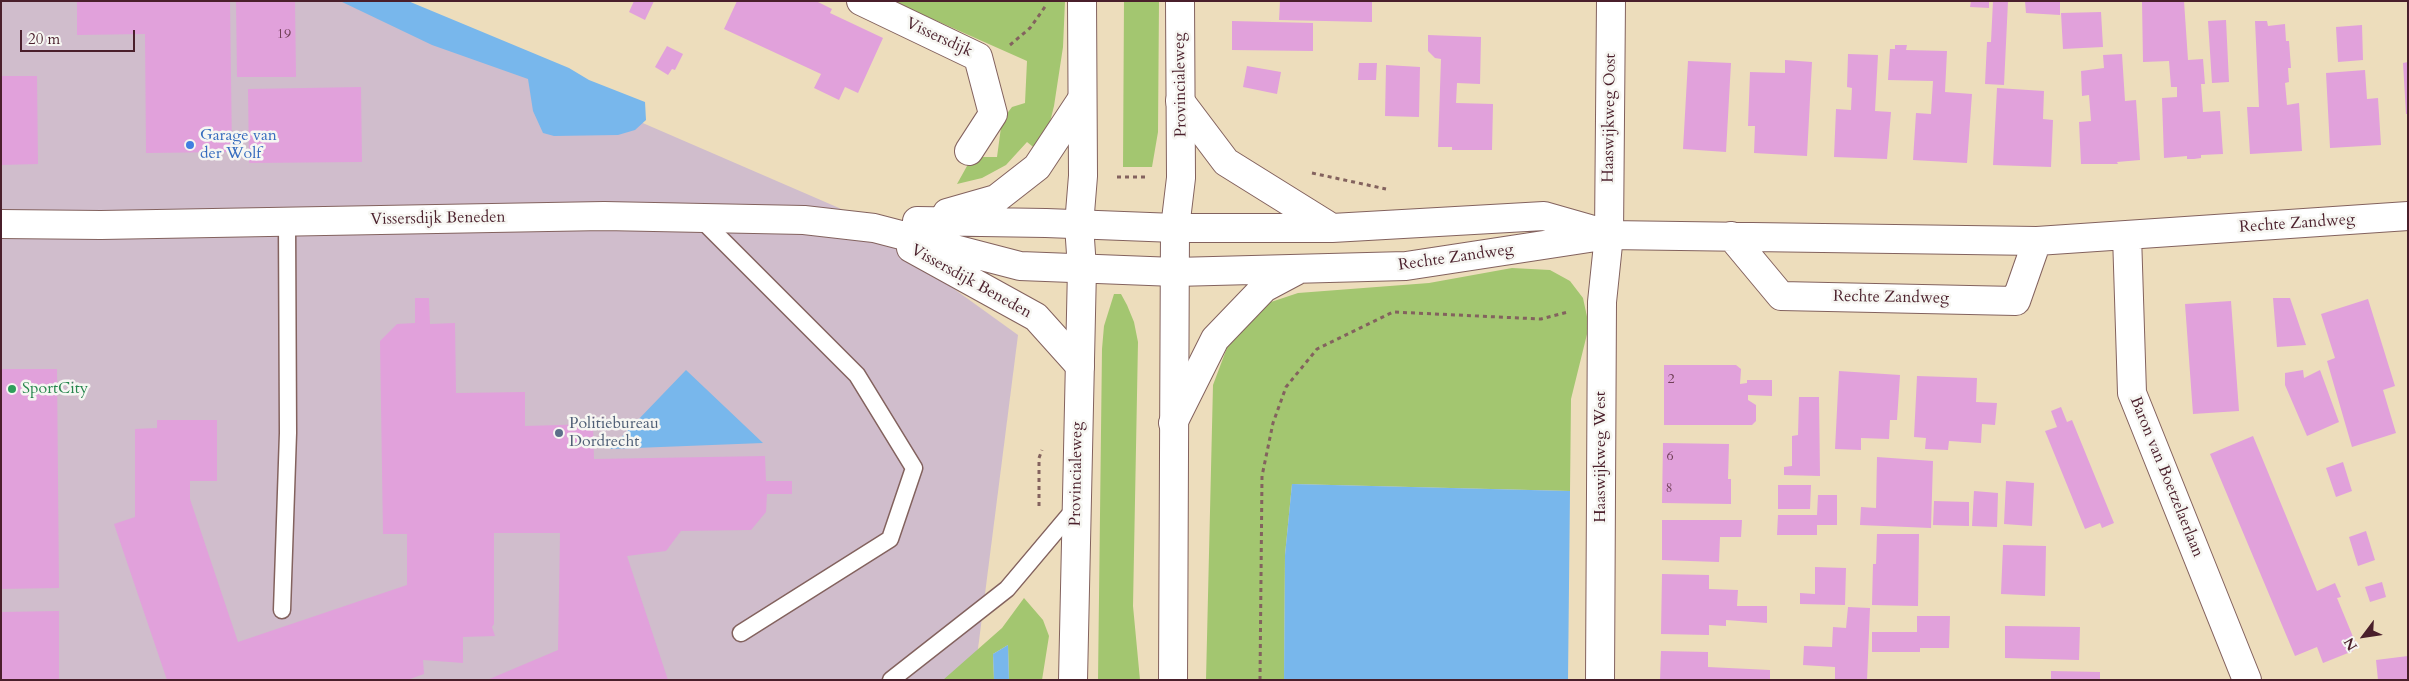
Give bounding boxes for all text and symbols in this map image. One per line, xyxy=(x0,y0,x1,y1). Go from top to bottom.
street label: Vissersdijk xyxy=(903,14,975,62)
scale bar xyxy=(22,20,138,52)
house number: 19 xyxy=(277,27,291,43)
text: 20 m xyxy=(28,29,60,49)
street label: Provincialeweg xyxy=(1170,32,1192,138)
street label: Haaswijkweg Oost xyxy=(1599,53,1621,183)
place label: Garage van der Wolf xyxy=(200,126,277,164)
marker: Garage van der Wolf xyxy=(184,139,196,151)
street label: Vissersdijk Beneden xyxy=(370,208,506,230)
street label: Rechte Zandweg xyxy=(2238,210,2356,238)
street label: Rechte Zandweg xyxy=(1397,240,1515,276)
street label: Vissersdijk Beneden xyxy=(907,241,1035,323)
street label: Rechte Zandweg xyxy=(1833,287,1949,309)
house number: 2 xyxy=(1667,372,1675,388)
place label: SportCity xyxy=(22,379,88,399)
marker: SportCity xyxy=(6,383,18,395)
street label: Haaswijkweg West xyxy=(1591,391,1611,523)
street label: Baron van Boetzelaerlaan xyxy=(2125,394,2207,560)
place label: Politiebureau Dordrecht xyxy=(569,414,659,452)
street label: Provincialeweg xyxy=(1066,421,1088,527)
marker: Politiebureau Dordrecht xyxy=(553,427,565,439)
house number: 6 xyxy=(1666,449,1674,465)
house number: 8 xyxy=(1665,481,1673,497)
north arrow xyxy=(2339,611,2389,661)
text: N xyxy=(2339,634,2362,654)

